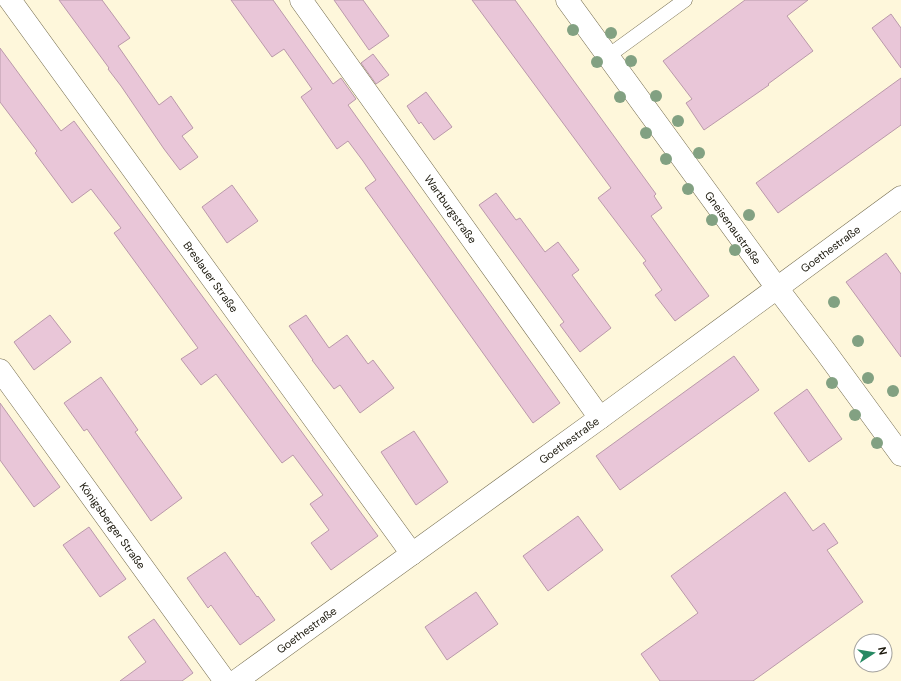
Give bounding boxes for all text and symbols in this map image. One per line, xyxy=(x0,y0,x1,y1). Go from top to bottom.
street label: Wartburgstraße xyxy=(421,172,480,246)
street label: Gneisenaustraße xyxy=(702,189,764,267)
street label: Goethestraße xyxy=(798,222,863,275)
street label: Breslauer Straße xyxy=(180,239,241,315)
street label: Goethestraße xyxy=(536,414,602,467)
street label: Königsberger Straße xyxy=(76,479,149,572)
street label: Goethestraße xyxy=(274,604,339,656)
north arrow xyxy=(853,633,893,673)
text: N xyxy=(875,646,890,656)

